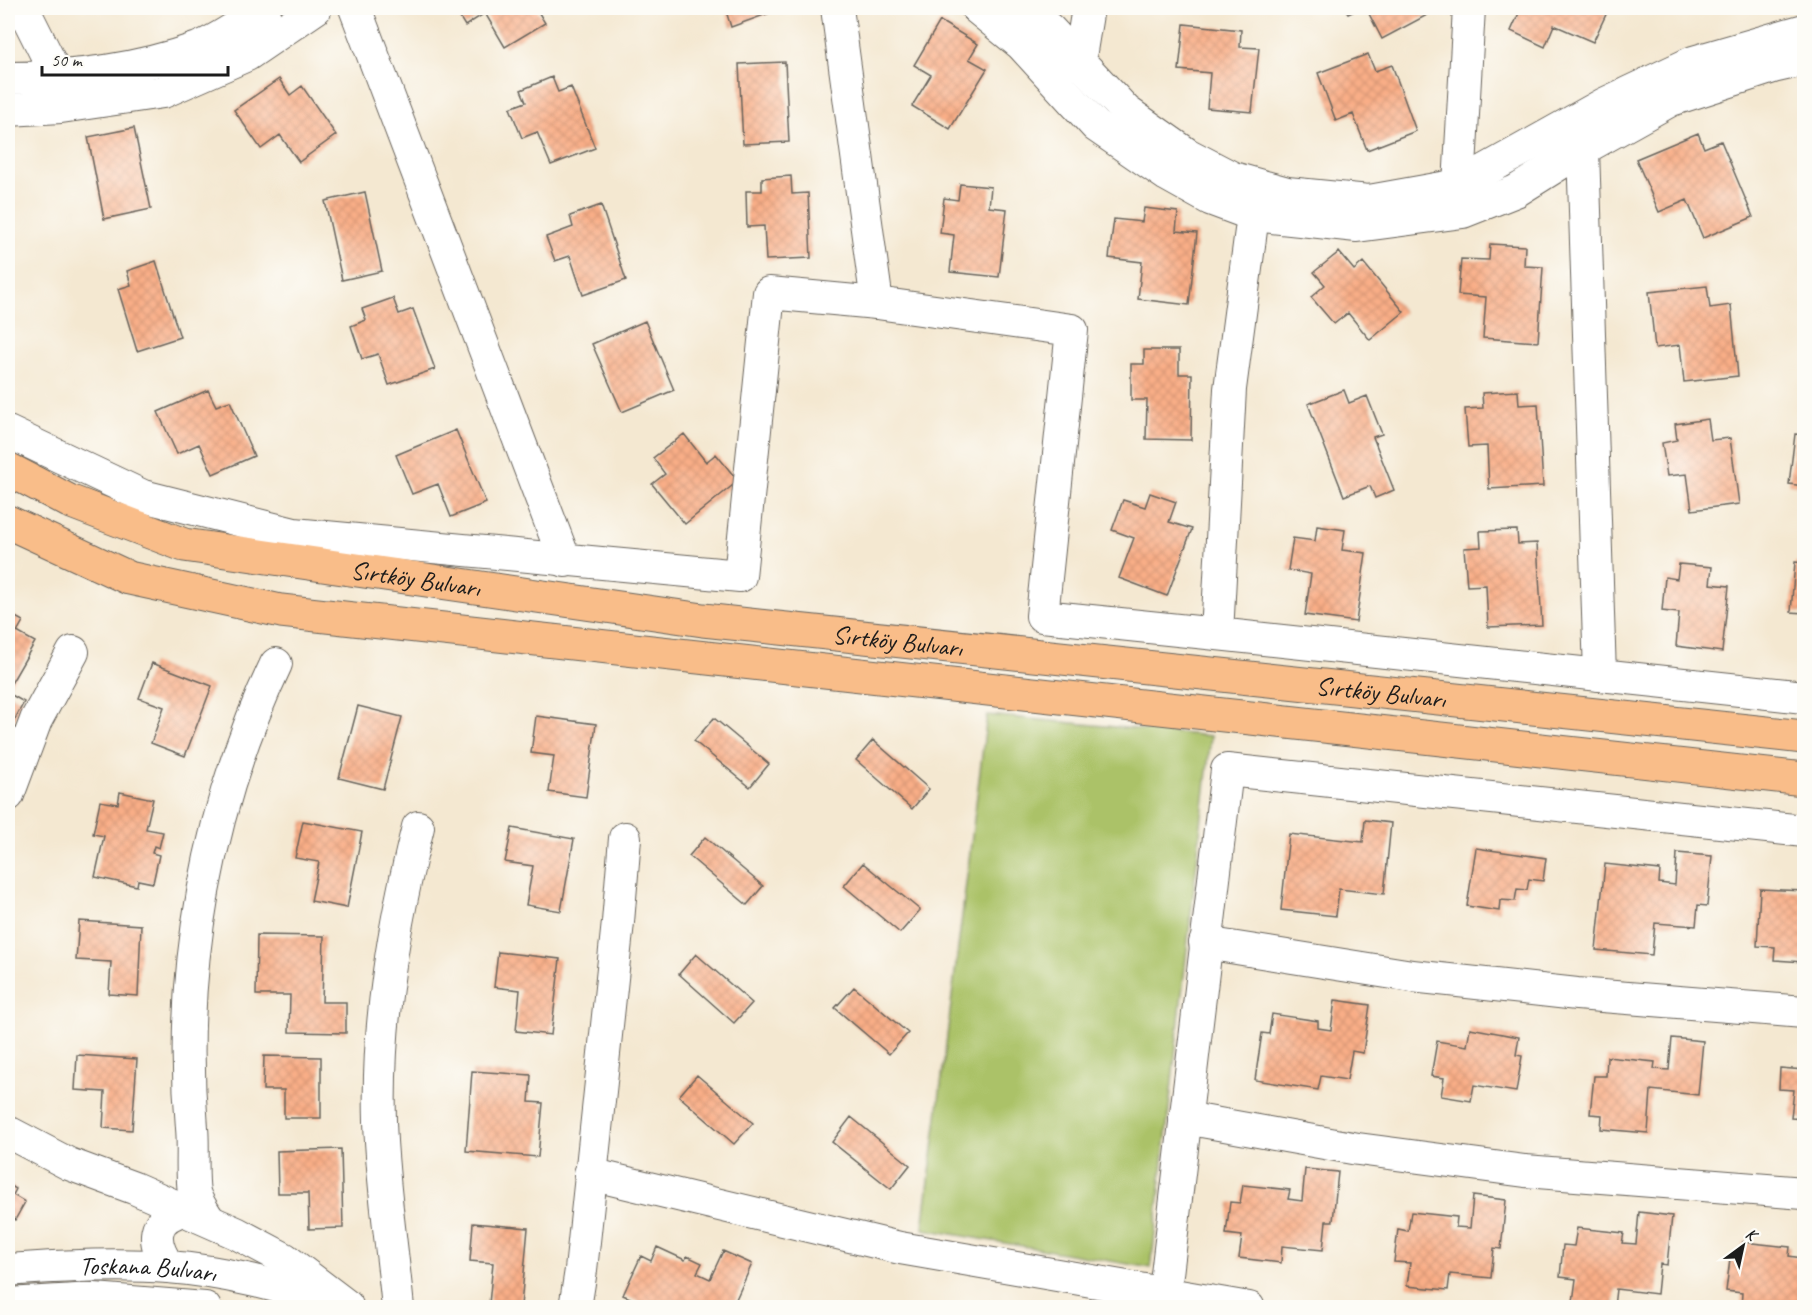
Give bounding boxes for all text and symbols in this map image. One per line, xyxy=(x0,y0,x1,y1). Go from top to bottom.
scale bar xyxy=(42,39,228,77)
text: 50 m xyxy=(51,49,84,71)
street label: Sırtköy Bulvarı xyxy=(349,553,483,605)
street label: Sırtköy Bulvarı xyxy=(831,618,965,665)
street label: Sırtköy Bulvarı xyxy=(1314,669,1448,716)
north arrow xyxy=(1713,1216,1773,1276)
text: K xyxy=(1742,1224,1763,1247)
street label: Toskana Bulvarı xyxy=(79,1249,220,1290)

